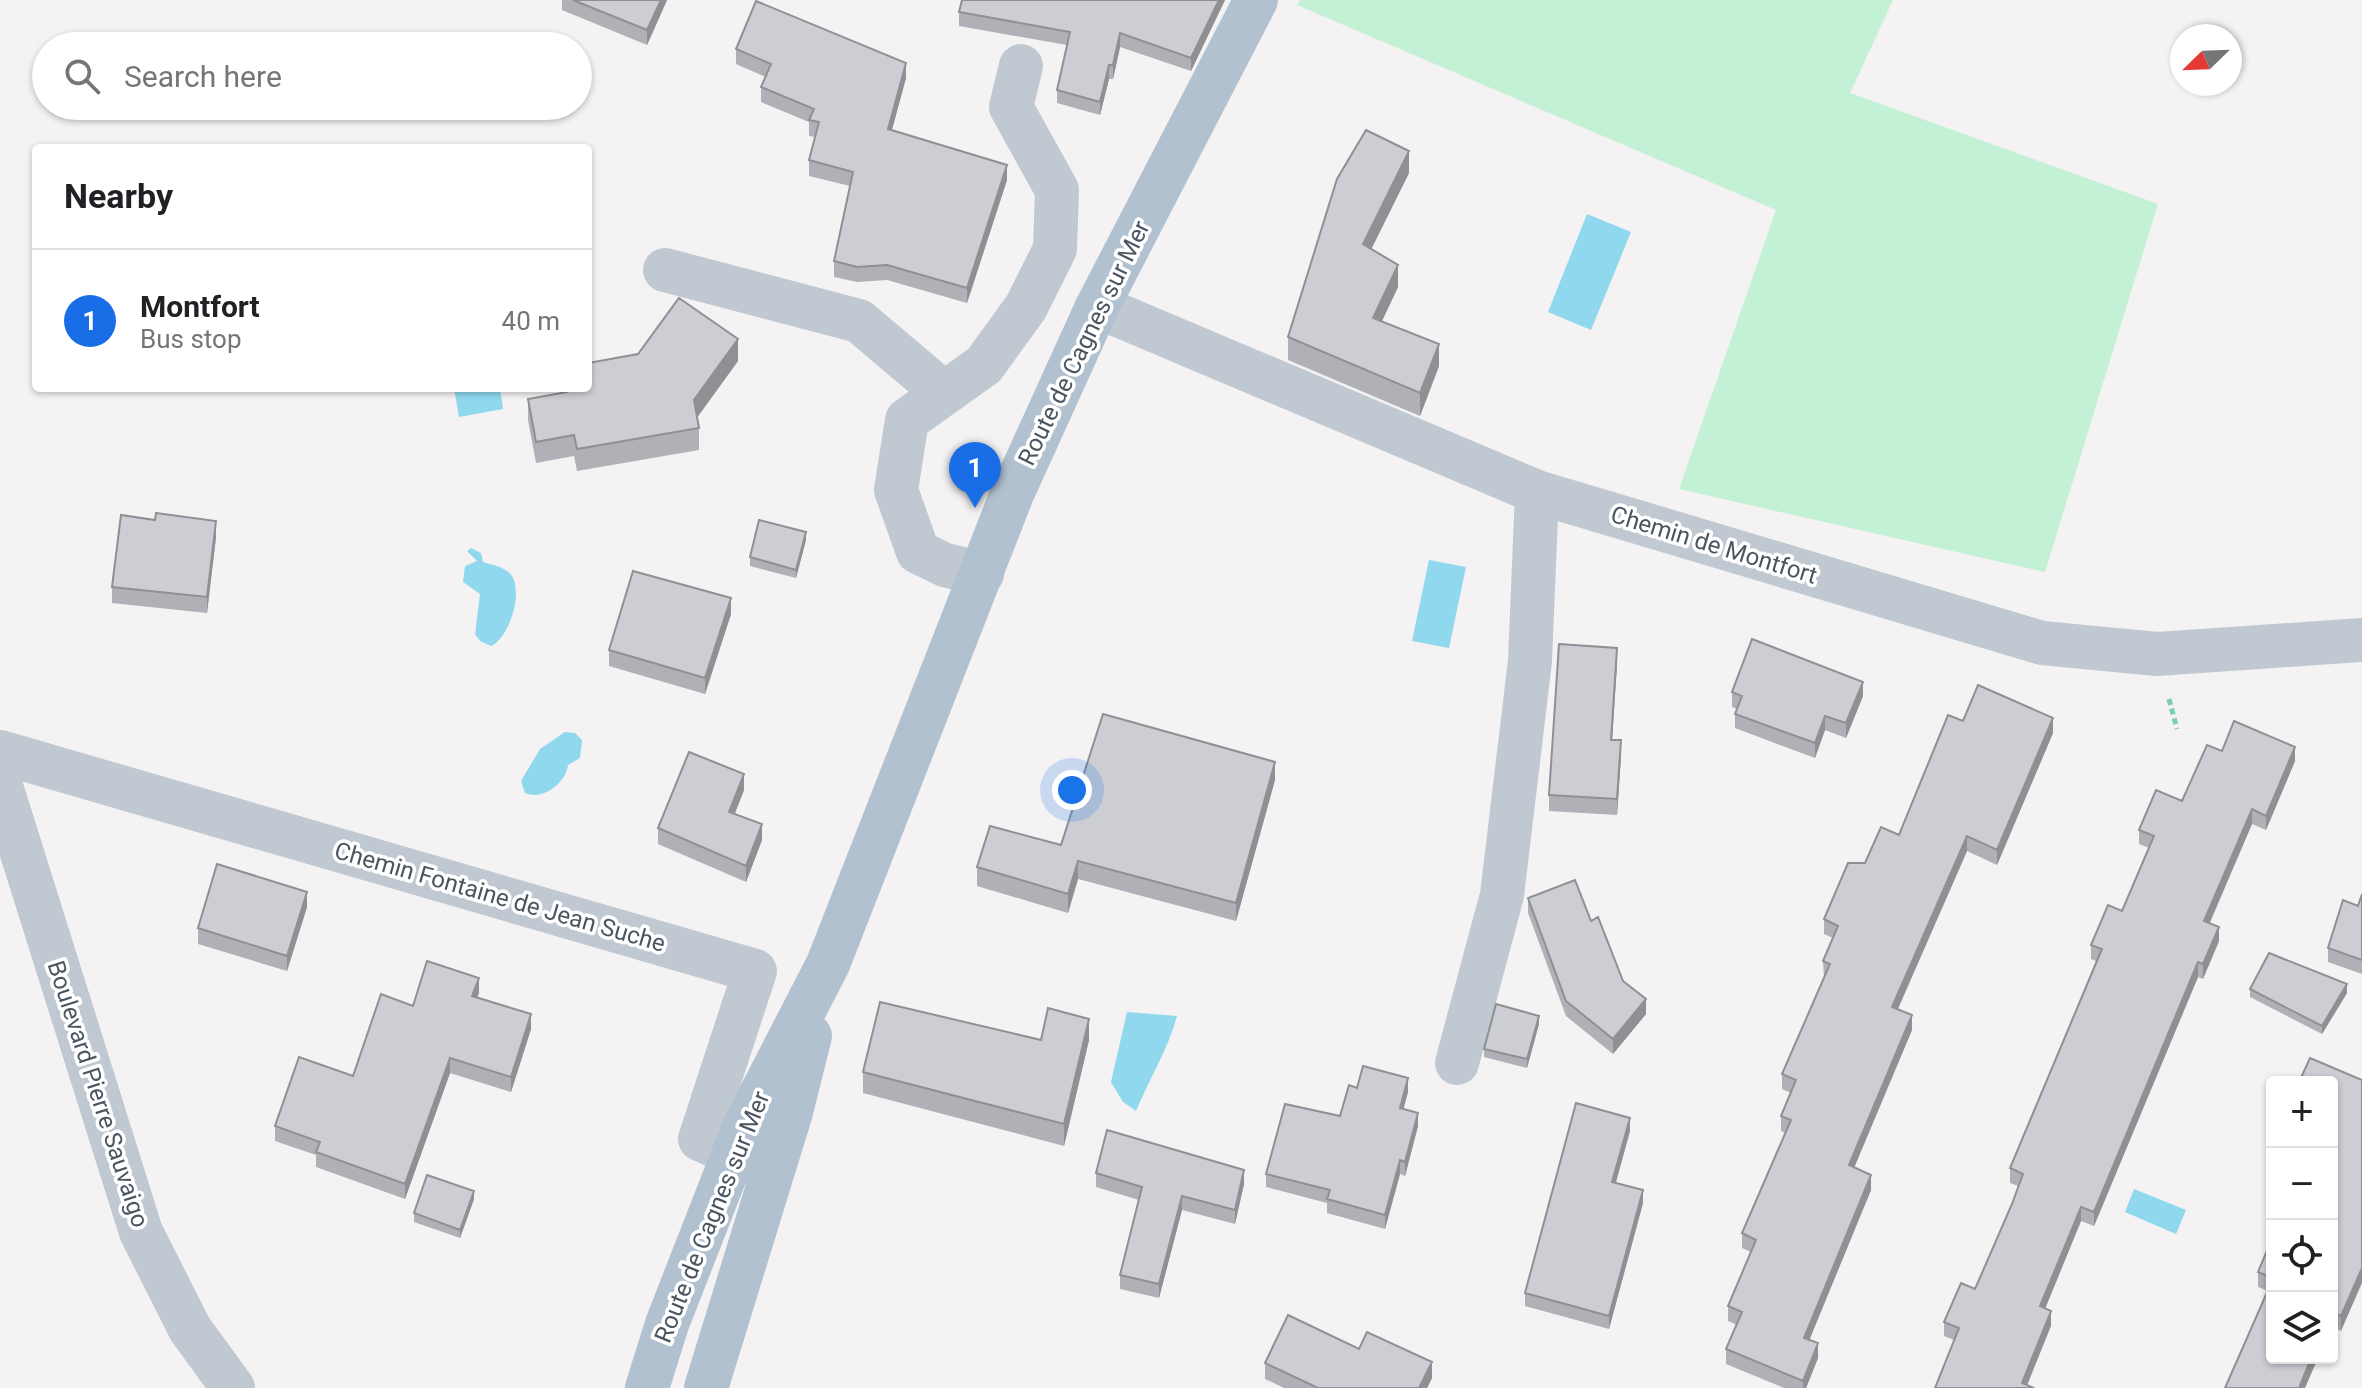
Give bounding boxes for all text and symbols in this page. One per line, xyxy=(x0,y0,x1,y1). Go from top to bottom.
north arrow xyxy=(2170,24,2242,96)
search box xyxy=(32,32,592,120)
icon: search xyxy=(60,54,104,98)
text: Search here xyxy=(124,59,282,94)
text: Nearby xyxy=(64,176,173,216)
street label: Route de Cagnes sur Mer xyxy=(1013,216,1155,470)
text: Montfort xyxy=(140,289,260,324)
text: 1 xyxy=(83,306,97,336)
text: 40 m xyxy=(502,306,560,336)
text: Bus stop xyxy=(140,324,242,354)
pin: 1 xyxy=(949,442,1001,508)
street label: Chemin de Montfort xyxy=(1607,500,1821,590)
your location xyxy=(1052,770,1092,810)
street label: Chemin Fontaine de Jean Suche xyxy=(331,836,669,958)
street label: Boulevard Pierre Sauvaigo xyxy=(42,957,154,1231)
map controls xyxy=(2266,1076,2338,1364)
button: + xyxy=(2266,1076,2338,1148)
street label: Route de Cagnes sur Mer xyxy=(649,1087,775,1347)
button: − xyxy=(2266,1148,2338,1220)
button: locate xyxy=(2266,1220,2338,1292)
button: layers xyxy=(2266,1292,2338,1364)

